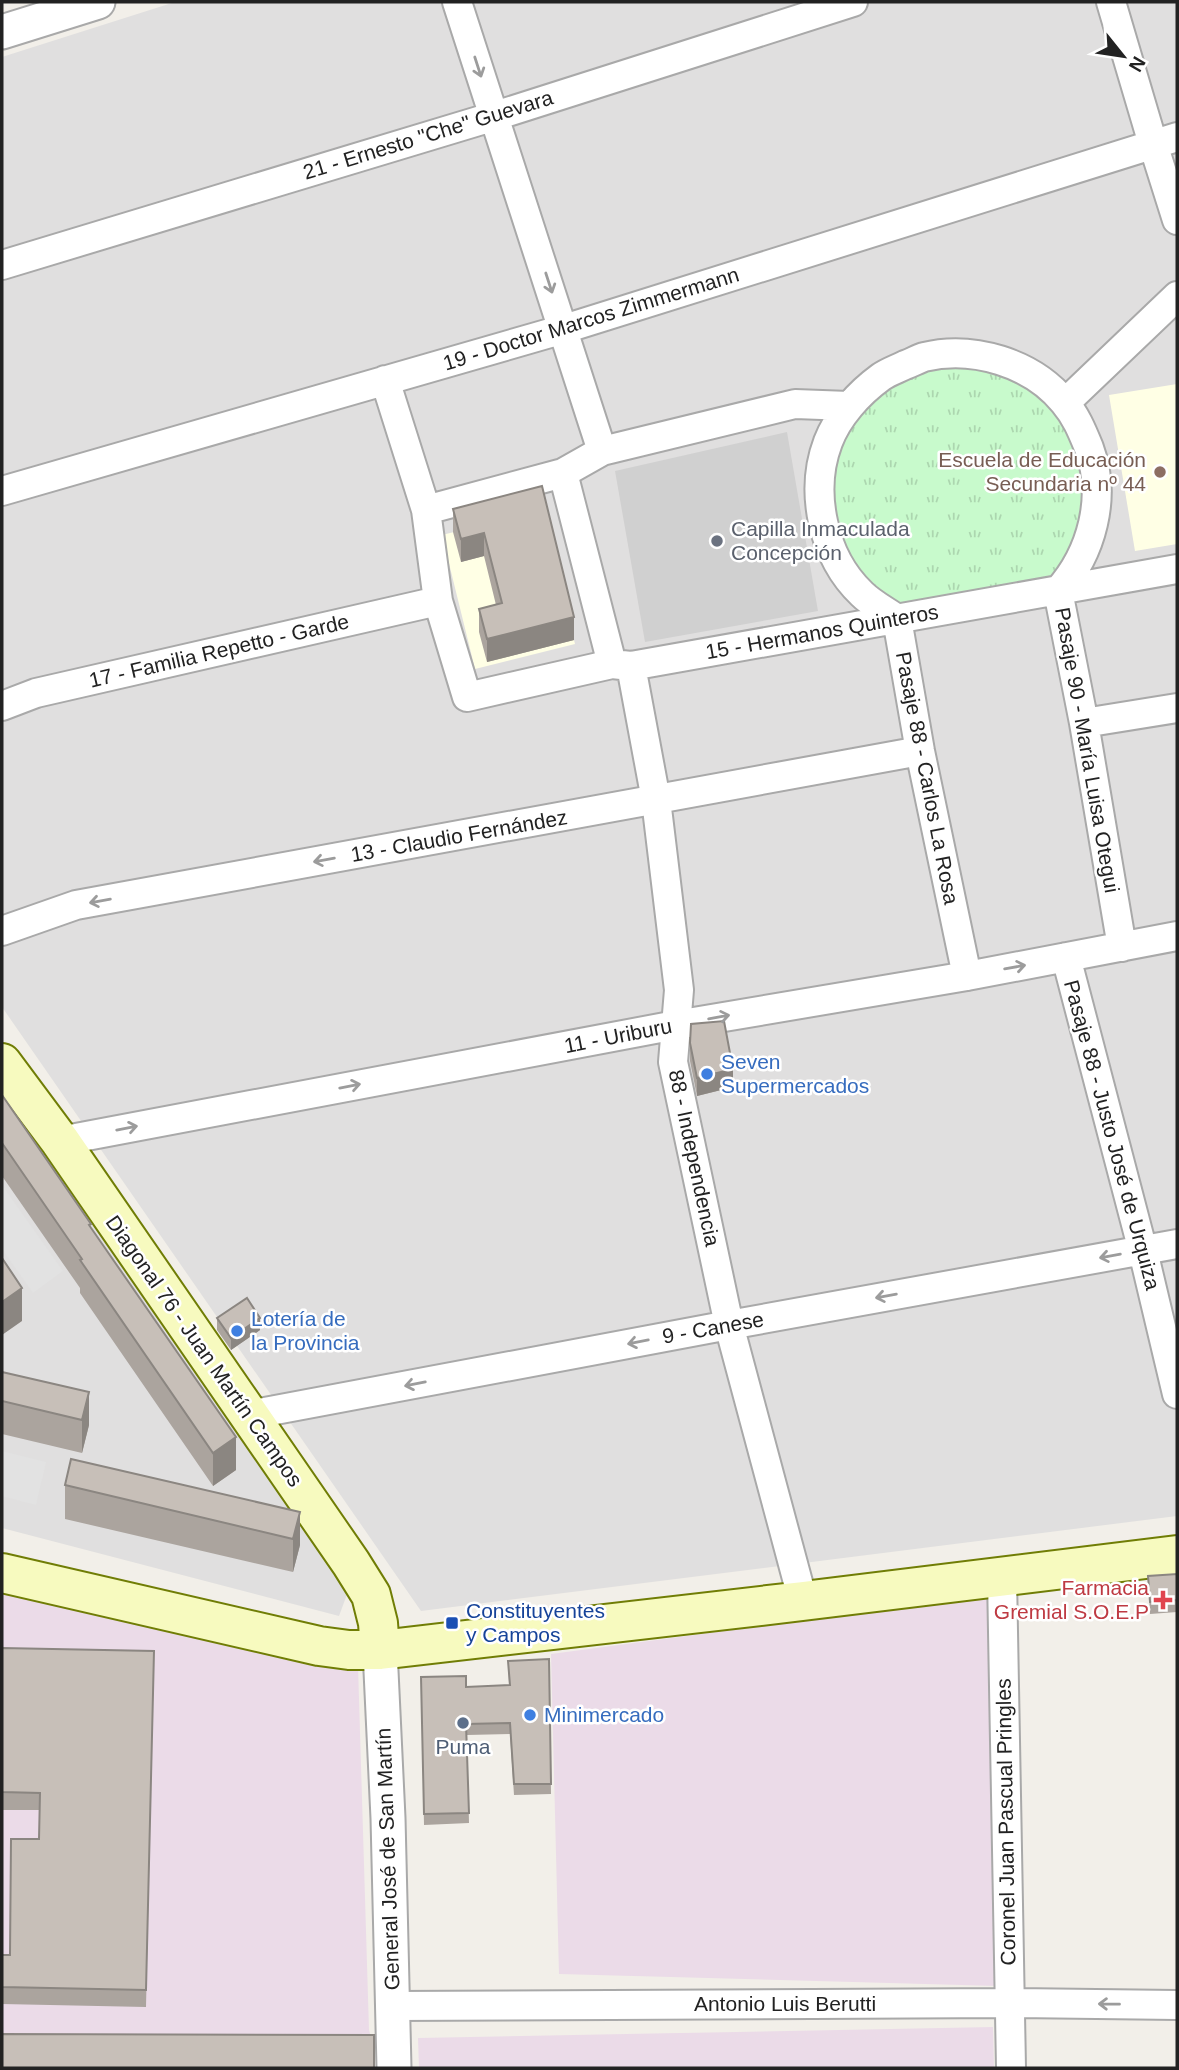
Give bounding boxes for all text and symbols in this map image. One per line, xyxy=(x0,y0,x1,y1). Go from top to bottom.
north arrow xyxy=(1088,21,1158,91)
text: N xyxy=(1125,53,1150,75)
one-way arrow xyxy=(473,55,486,77)
street label: 21 - Ernesto "Che" Guevara xyxy=(300,85,556,184)
street label: 19 - Doctor Marcos Zimmermann xyxy=(440,262,742,375)
one-way arrow xyxy=(544,271,556,293)
place label: Escuela de Educación Secundaria nº 44 xyxy=(938,448,1146,495)
marker: Escuela de Educación Secundaria nº 44 xyxy=(1152,464,1168,480)
place label: Capilla Inmaculada Concepción xyxy=(731,517,910,564)
marker: Capilla Inmaculada Concepción xyxy=(709,533,725,549)
street label: 15 - Hermanos Quinteros xyxy=(704,600,940,663)
street label: Pasaje 90 - María Luisa Otegui xyxy=(1051,605,1124,894)
street label: 17 - Familia Repetto - Garde xyxy=(87,609,351,692)
street label: Pasaje 88 - Carlos La Rosa xyxy=(892,650,963,906)
street label: 13 - Claudio Fernández xyxy=(349,805,569,866)
one-way arrow xyxy=(313,854,336,867)
one-way arrow xyxy=(89,895,112,908)
one-way arrow xyxy=(1003,959,1026,973)
street label: Pasaje 88 - Justo José de Urquiza xyxy=(1060,977,1165,1293)
one-way arrow xyxy=(707,1010,730,1023)
street label: 11 - Uriburu xyxy=(562,1014,674,1057)
place label: Seven Supermercados xyxy=(721,1050,869,1097)
marker: Seven Supermercados xyxy=(699,1066,715,1082)
street label: 88 - Independencia xyxy=(665,1068,724,1249)
one-way arrow xyxy=(338,1078,361,1092)
one-way arrow xyxy=(115,1120,138,1134)
street label: Diagonal 76 - Juan Martín Campos xyxy=(102,1211,307,1491)
one-way arrow xyxy=(1099,1250,1122,1264)
one-way arrow xyxy=(875,1290,898,1304)
place label: Lotería de la Provincia xyxy=(251,1307,360,1354)
street label: 9 - Canese xyxy=(660,1307,765,1348)
marker: Lotería de la Provincia xyxy=(229,1323,245,1339)
one-way arrow xyxy=(627,1335,650,1349)
one-way arrow xyxy=(404,1378,427,1391)
place label: Farmacia Gremial S.O.E.P xyxy=(994,1576,1149,1623)
marker: Farmacia Gremial S.O.E.P xyxy=(1155,1592,1171,1608)
place label: Constituyentes y Campos xyxy=(466,1599,605,1646)
marker: Constituyentes y Campos xyxy=(444,1615,460,1631)
street label: Coronel Juan Pascual Pringles xyxy=(991,1678,1020,1966)
place label: Minimercado xyxy=(544,1703,664,1726)
marker: Minimercado xyxy=(522,1707,538,1723)
marker: Puma xyxy=(455,1715,471,1731)
street label: General José de San Martín xyxy=(371,1727,404,1991)
place label: Puma xyxy=(436,1735,491,1758)
street label: Antonio Luis Berutti xyxy=(694,1992,876,2015)
one-way arrow xyxy=(1098,1998,1121,2011)

